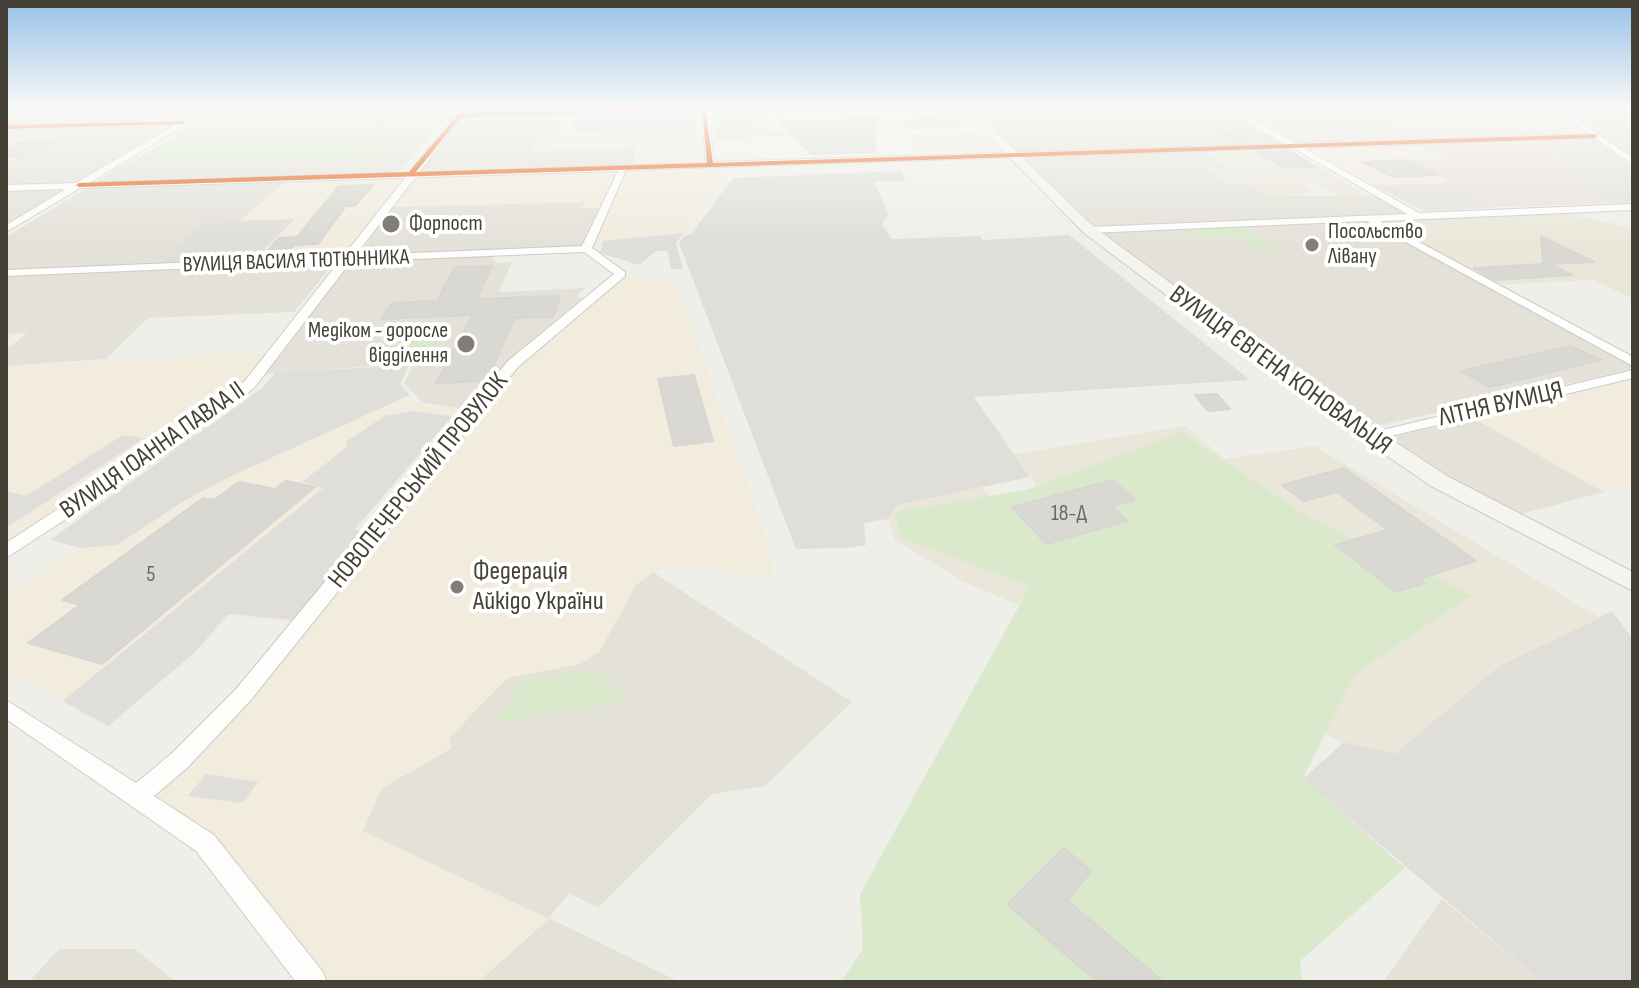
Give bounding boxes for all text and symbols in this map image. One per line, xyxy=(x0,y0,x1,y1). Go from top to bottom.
place label: Форпост xyxy=(409,211,483,237)
marker: Форпост xyxy=(380,213,402,235)
place label: Посольство Лівану xyxy=(1328,219,1423,270)
marker: Посольство Лівану xyxy=(1303,236,1321,254)
street label: ВУЛИЦЯ ВАСИЛЯ ТЮТЮННИКА xyxy=(182,245,410,279)
street label: ВУЛИЦЯ ЄВГЕНА КОНОВАЛЬЦЯ xyxy=(1163,280,1397,462)
place label: Медіком - доросле відділення xyxy=(308,318,448,370)
marker: Медіком - доросле відділення xyxy=(455,333,477,355)
street label: НОВОПЕЧЕРСЬКИЙ ПРОВУЛОК xyxy=(323,367,515,595)
street label: ВУЛИЦЯ ІОАННА ПАВЛА II xyxy=(55,376,251,526)
street label: ЛІТНЯ ВУЛИЦЯ xyxy=(1436,376,1566,434)
house number: 18-Д xyxy=(1051,501,1087,527)
place label: Федерація Айкідо України xyxy=(473,556,604,618)
house number: 5 xyxy=(147,562,155,588)
marker: Федерація Айкідо України xyxy=(448,578,466,596)

